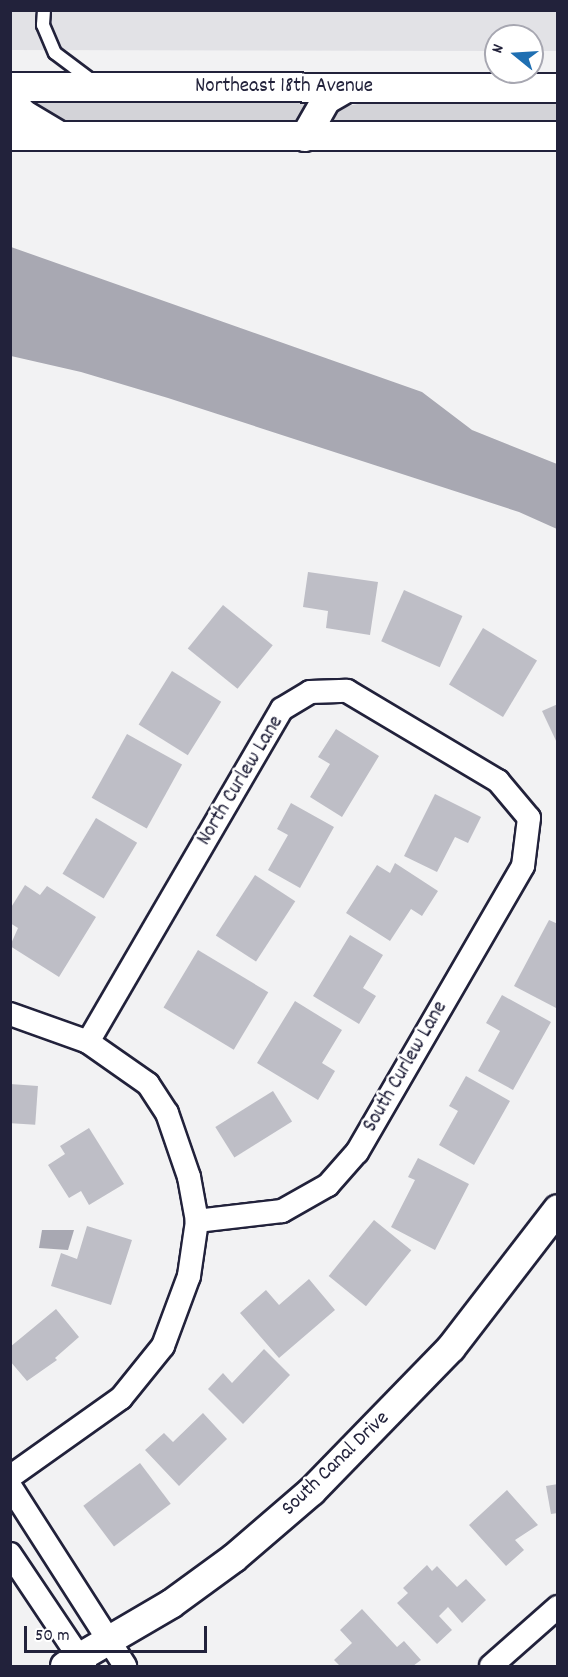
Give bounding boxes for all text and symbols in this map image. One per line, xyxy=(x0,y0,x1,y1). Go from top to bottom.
north arrow xyxy=(484,24,544,84)
text: N xyxy=(486,42,510,56)
street label: Northeast 18th Avenue xyxy=(195,74,373,100)
street label: North Curlew Lane xyxy=(192,712,290,850)
street label: South Curlew Lane xyxy=(358,997,454,1137)
street label: South Canal Drive xyxy=(277,1406,395,1522)
scale bar xyxy=(27,1614,210,1652)
text: 50 m xyxy=(35,1624,70,1649)

